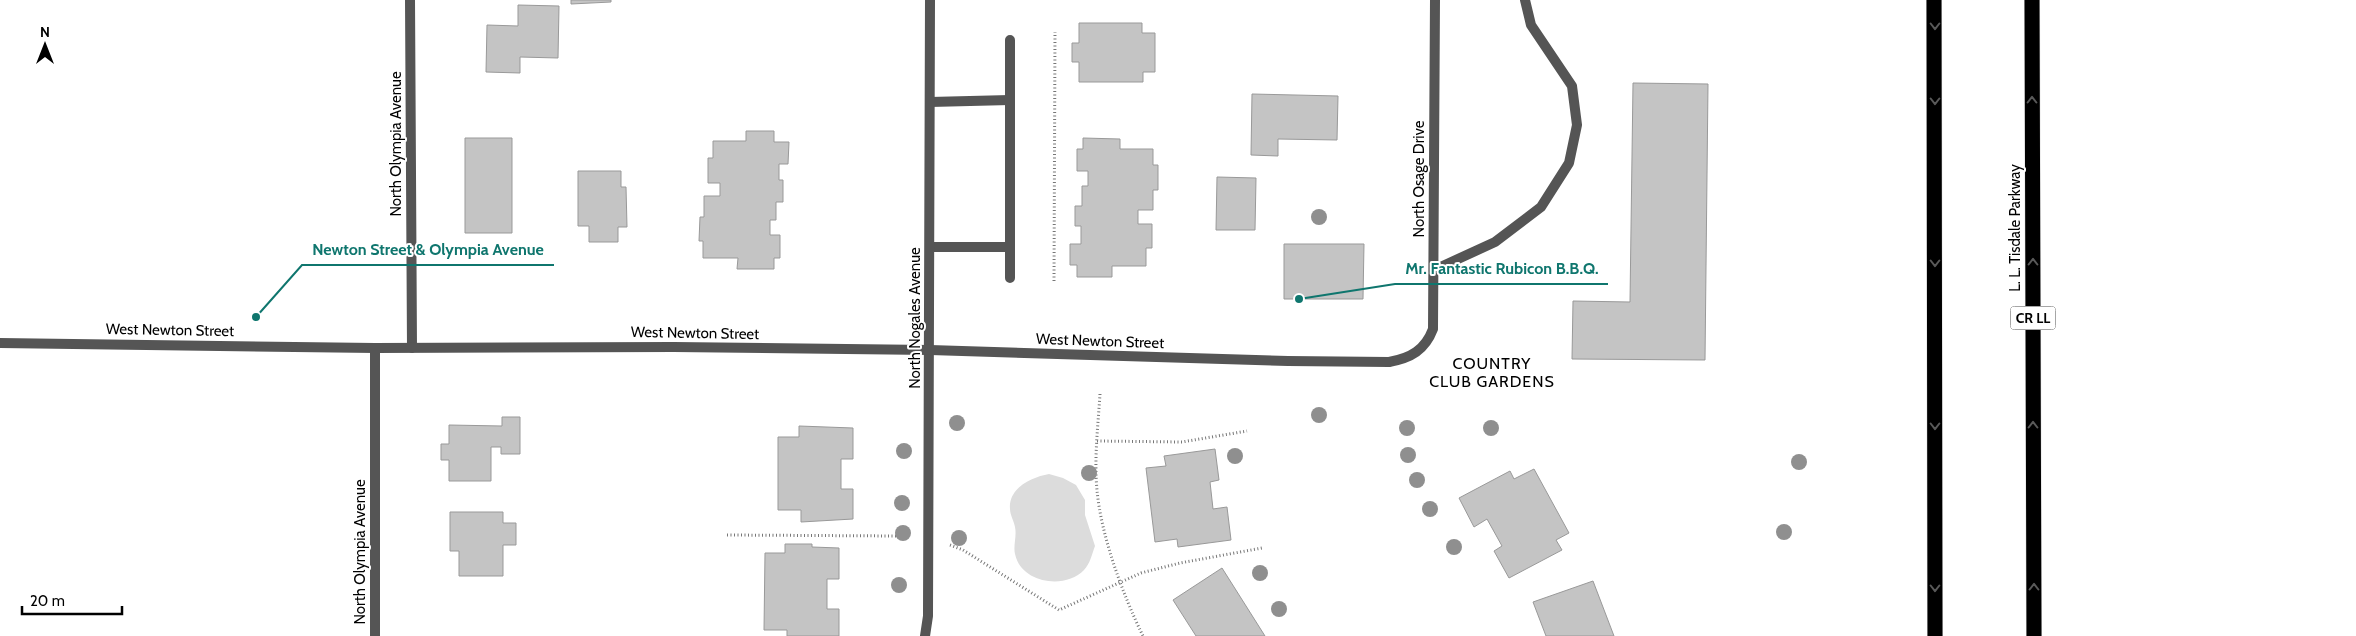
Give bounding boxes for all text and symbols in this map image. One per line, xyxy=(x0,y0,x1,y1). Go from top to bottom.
north arrow xyxy=(20,20,70,70)
one-way arrow xyxy=(1929,22,1940,30)
text: N xyxy=(40,23,50,41)
street label: North Olympia Avenue xyxy=(387,71,405,217)
one-way arrow xyxy=(2027,96,2037,104)
one-way arrow xyxy=(1930,98,1940,105)
street label: North Osage Drive xyxy=(1410,120,1428,237)
street label: L. L. Tisdale Parkway xyxy=(2006,164,2024,292)
callout: Newton Street & Olympia Avenue xyxy=(302,234,554,265)
text: Newton Street & Olympia Avenue xyxy=(312,240,544,259)
street label: North Nogales Avenue xyxy=(906,247,924,389)
callout: Mr. Fantastic Rubicon B.B.Q. xyxy=(1395,253,1608,284)
one-way arrow xyxy=(2028,258,2038,266)
text: Mr. Fantastic Rubicon B.B.Q. xyxy=(1405,259,1599,278)
one-way arrow xyxy=(1930,260,1940,268)
road number: CR LL xyxy=(2010,306,2056,330)
street label: West Newton Street xyxy=(106,320,234,340)
street label: West Newton Street xyxy=(631,323,759,343)
street label: West Newton Street xyxy=(1036,330,1164,352)
district label: COUNTRY CLUB GARDENS xyxy=(1429,354,1555,391)
one-way arrow xyxy=(2028,421,2038,428)
one-way arrow xyxy=(1930,422,1940,430)
street label: North Olympia Avenue xyxy=(351,479,369,625)
one-way arrow xyxy=(2029,583,2039,591)
scale bar xyxy=(22,584,122,616)
one-way arrow xyxy=(1930,585,1940,593)
text: 20 m xyxy=(30,592,65,610)

